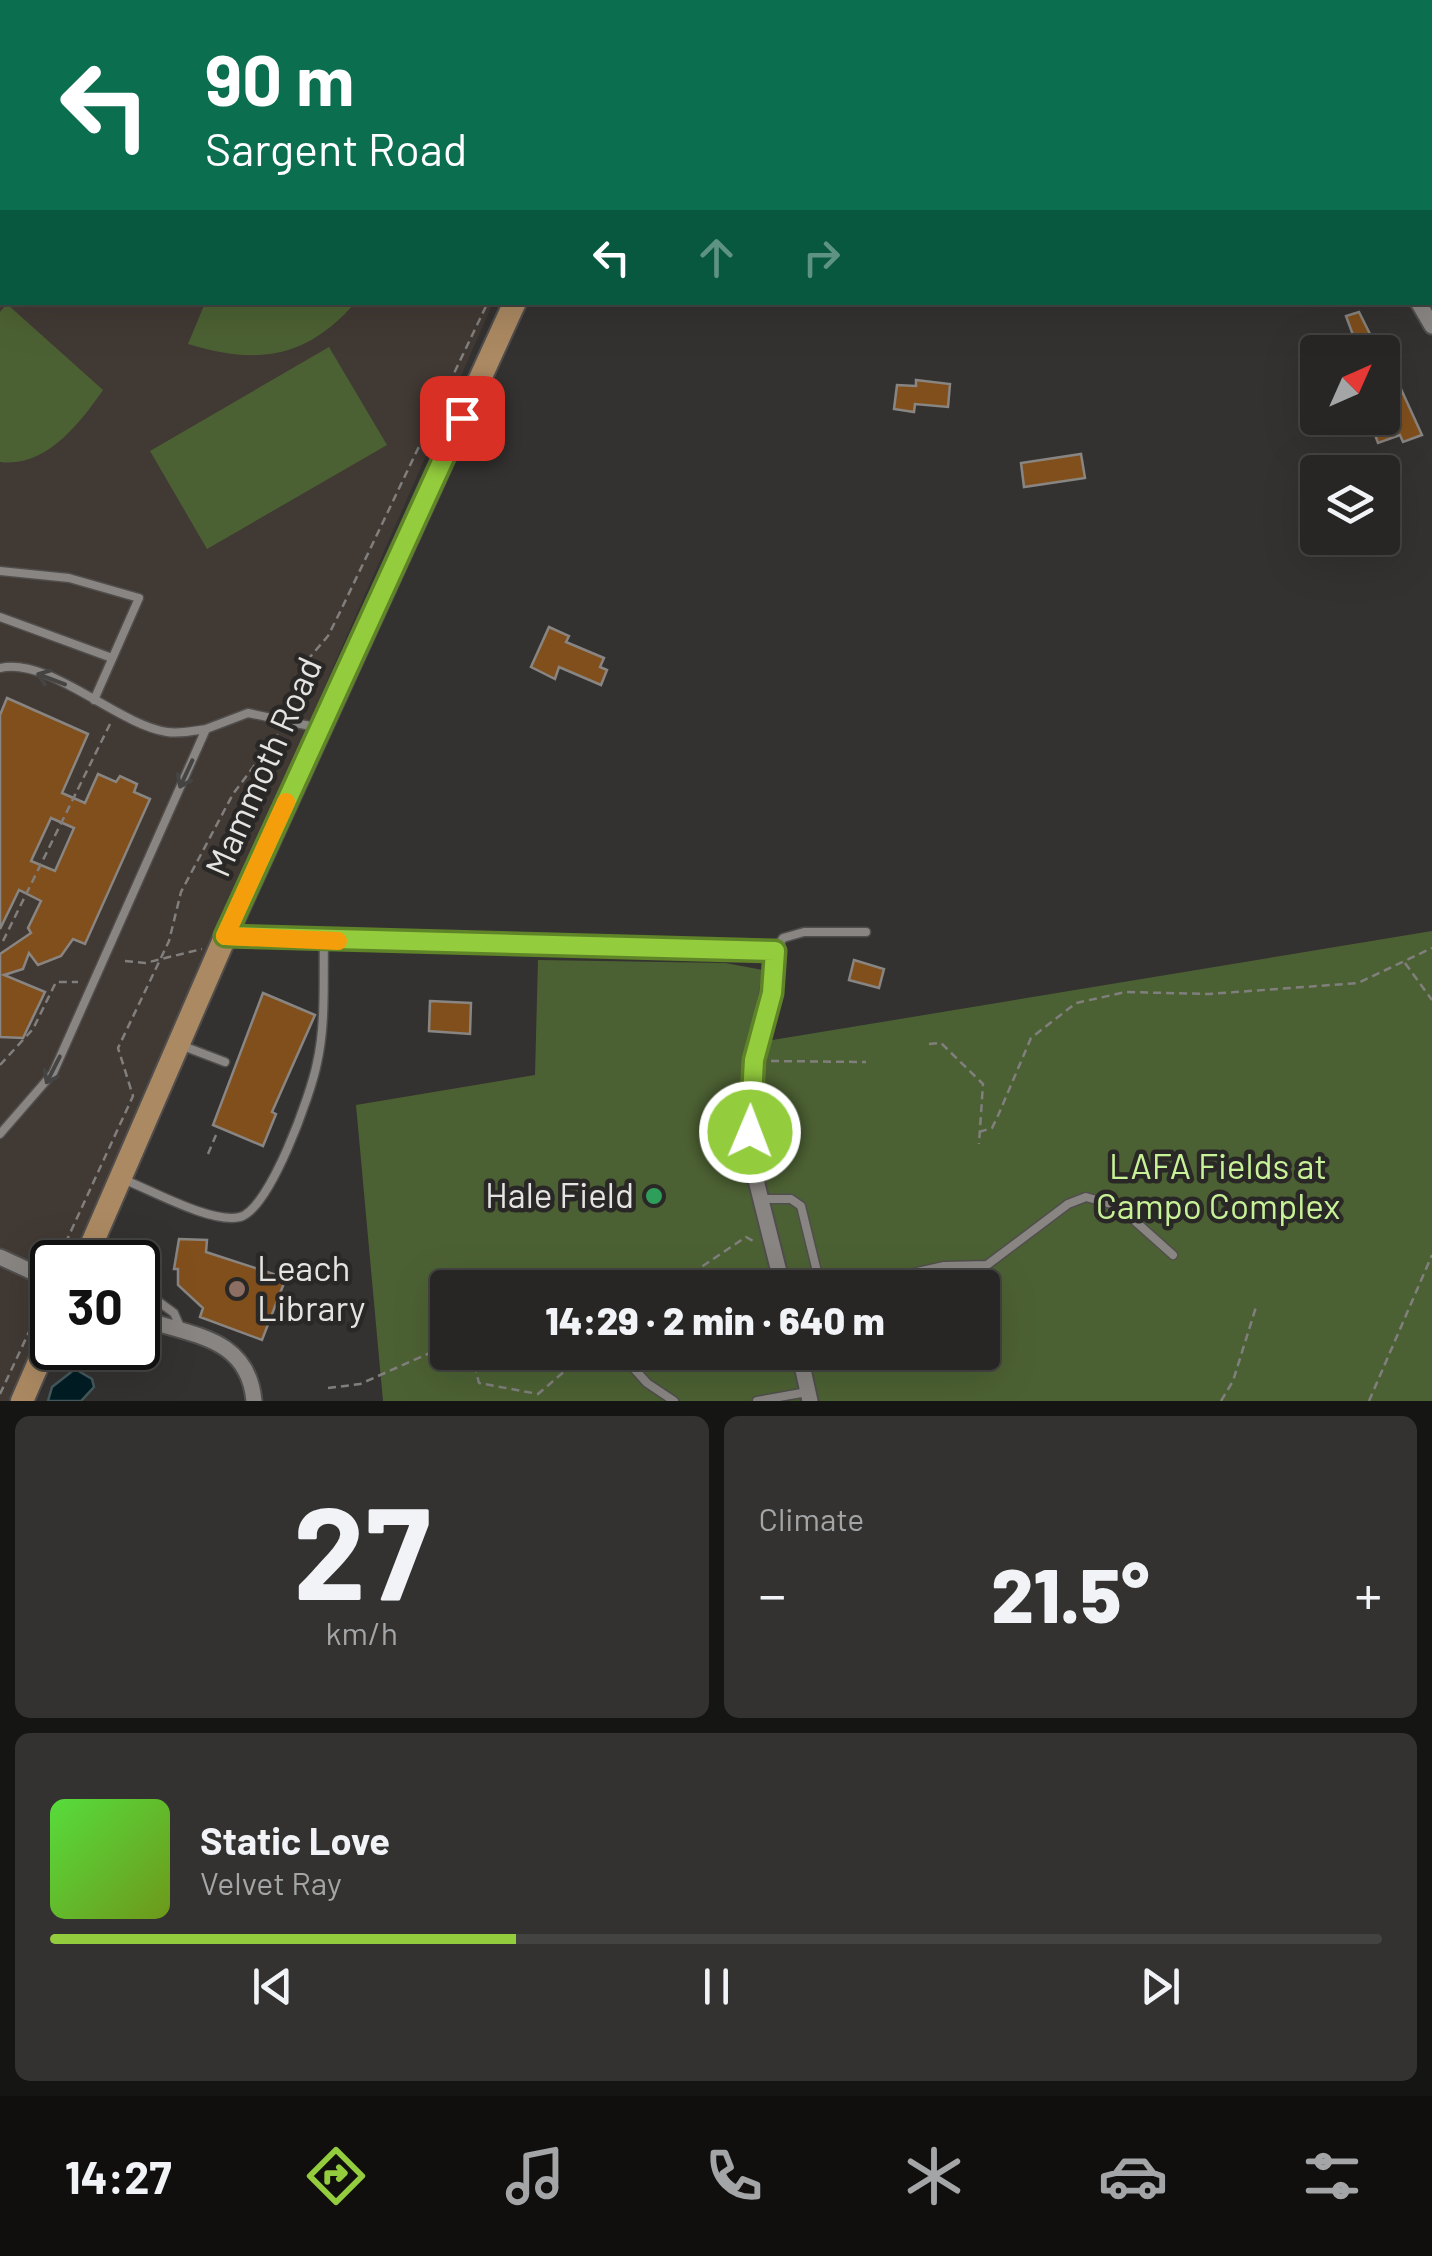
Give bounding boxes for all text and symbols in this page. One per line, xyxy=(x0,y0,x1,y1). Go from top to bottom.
text: 90 m xyxy=(205,36,355,120)
icon: left xyxy=(40,40,170,170)
text: Sargent Road xyxy=(205,121,467,175)
icon: left xyxy=(584,230,639,285)
icon: ahead xyxy=(689,230,744,285)
icon: right xyxy=(794,230,849,285)
north arrow xyxy=(1300,335,1400,435)
map controls xyxy=(1300,335,1400,555)
pin xyxy=(420,376,505,461)
icon: arrive xyxy=(435,391,490,446)
button: layers xyxy=(1300,455,1400,555)
street label: Mammoth Road xyxy=(195,650,329,882)
one-way arrow xyxy=(36,669,67,687)
one-way arrow xyxy=(176,758,194,789)
one-way arrow xyxy=(43,1055,62,1085)
position arrow xyxy=(698,1080,802,1184)
park label: LAFA Fields at Campo Complex xyxy=(1096,1144,1340,1226)
place label: Hale Field xyxy=(485,1173,634,1215)
marker: Hale Field xyxy=(643,1185,665,1207)
speed limit sign: 30 xyxy=(30,1240,160,1370)
place label: Leach Library xyxy=(257,1246,365,1328)
marker: Leach Library xyxy=(226,1278,248,1300)
text: 14:29 · 2 min · 640 m xyxy=(545,1297,885,1343)
text: 27 xyxy=(293,1470,430,1626)
text: Climate xyxy=(759,1499,864,1537)
text: 21.5° xyxy=(991,1548,1149,1638)
text: − xyxy=(759,1560,786,1626)
text: + xyxy=(1354,1560,1382,1626)
text: km/h xyxy=(326,1613,398,1651)
text: Static Love xyxy=(200,1817,390,1863)
text: Velvet Ray xyxy=(200,1863,342,1901)
icon: previous xyxy=(245,1959,300,2014)
icon: pause xyxy=(689,1959,744,2014)
icon: next xyxy=(1133,1959,1188,2014)
icon: directions xyxy=(301,2141,371,2211)
icon: music xyxy=(500,2141,570,2211)
icon: phone xyxy=(699,2141,769,2211)
icon: climate xyxy=(899,2141,969,2211)
icon: car xyxy=(1098,2141,1168,2211)
icon: filters xyxy=(1297,2141,1367,2211)
text: 14:27 xyxy=(65,2149,172,2203)

